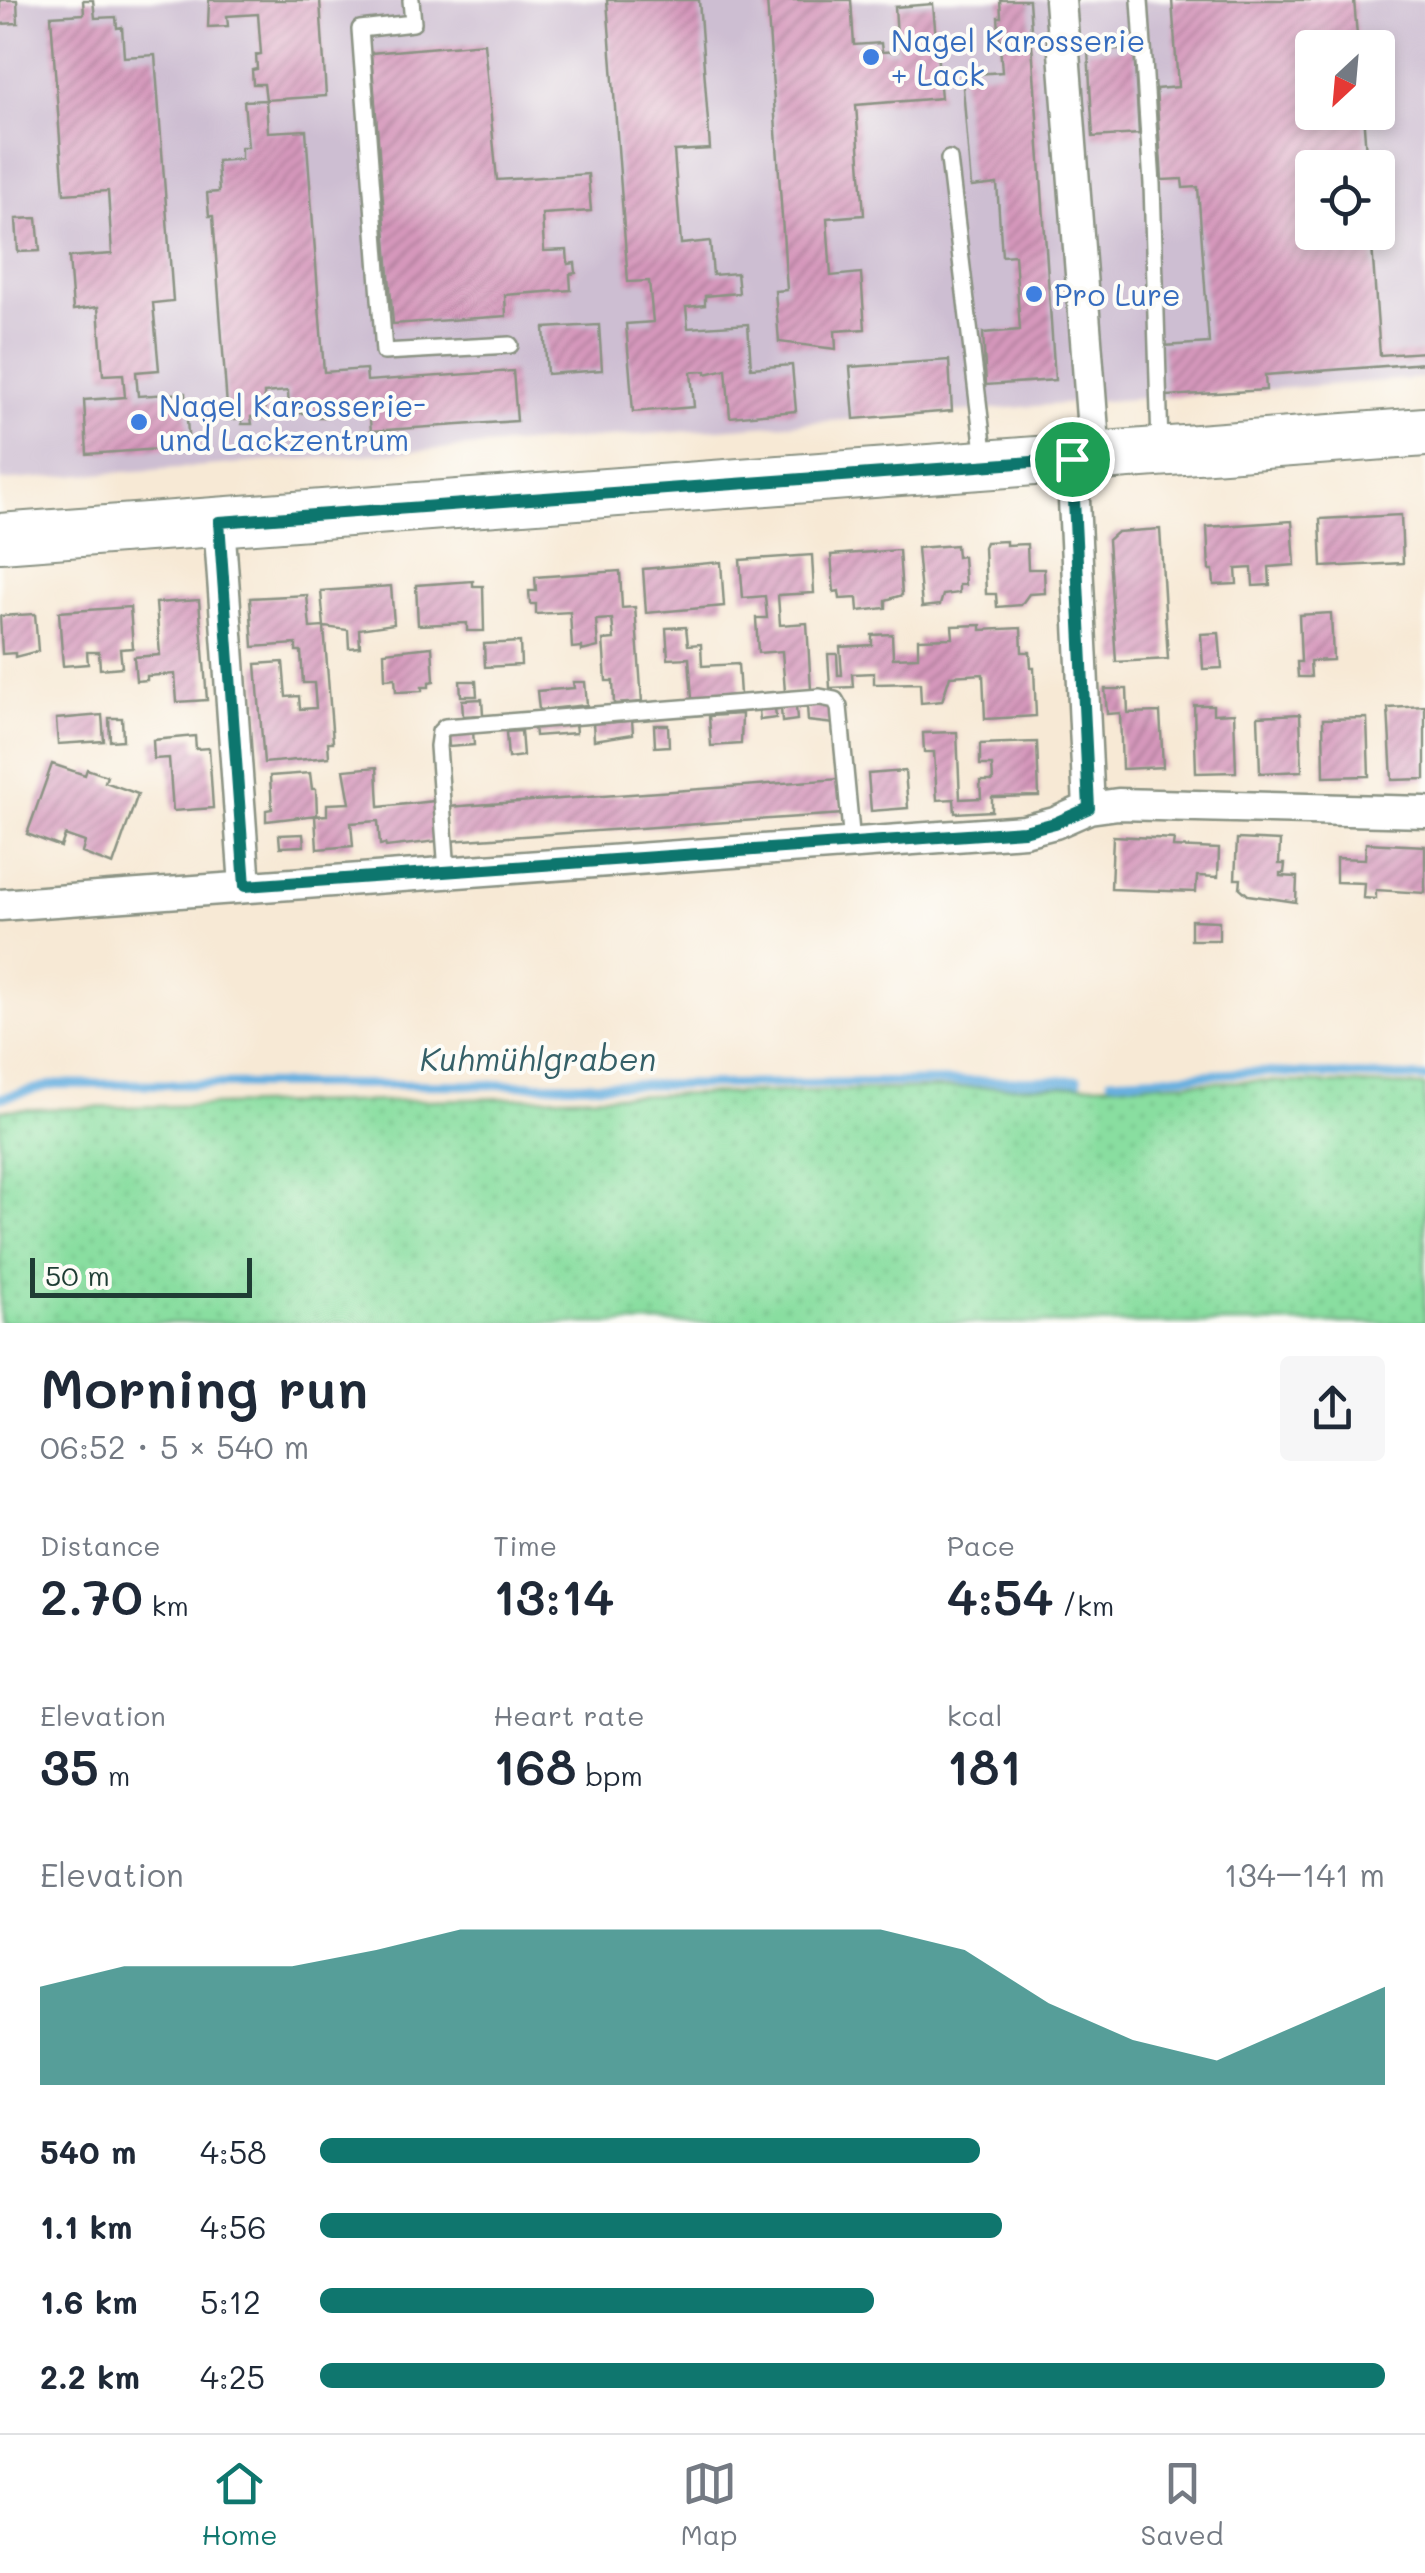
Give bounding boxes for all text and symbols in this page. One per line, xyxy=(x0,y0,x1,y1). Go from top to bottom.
place label: Nagel Karosserie + Lack xyxy=(891,20,1145,94)
north arrow xyxy=(1295,30,1395,130)
map controls xyxy=(1295,30,1395,250)
marker: Nagel Karosserie + Lack xyxy=(860,46,882,68)
button: locate xyxy=(1295,150,1395,250)
place label: Pro Lure xyxy=(1054,274,1181,314)
marker: Pro Lure xyxy=(1023,283,1045,305)
place label: Nagel Karosserie- und Lackzentrum xyxy=(159,385,426,459)
marker: Nagel Karosserie- und Lackzentrum xyxy=(128,411,150,433)
pin xyxy=(1030,417,1115,502)
icon: arrive xyxy=(1045,432,1100,487)
water label: Kuhmühlgraben xyxy=(420,1037,656,1079)
scale bar xyxy=(30,1253,252,1298)
text: 50 m xyxy=(45,1257,110,1293)
text: Morning run xyxy=(40,1351,368,1423)
button: share xyxy=(1280,1356,1385,1461)
text: 06:52 · 5 × 540 m xyxy=(40,1425,309,1467)
text: Distance xyxy=(40,1527,161,1563)
text: Time xyxy=(493,1527,557,1563)
text: Pace xyxy=(947,1527,1015,1563)
text: 2.70 xyxy=(40,1563,143,1629)
text: 13:14 xyxy=(493,1563,614,1629)
text: 4:54 xyxy=(947,1563,1053,1629)
text: km xyxy=(143,1587,189,1623)
text: /km xyxy=(1053,1587,1114,1623)
text: Elevation xyxy=(40,1697,166,1733)
text: Heart rate xyxy=(493,1697,645,1733)
text: kcal xyxy=(947,1697,1002,1733)
text: 35 xyxy=(40,1733,99,1799)
text: 168 xyxy=(493,1733,577,1799)
text: 181 xyxy=(947,1733,1022,1799)
text: m xyxy=(99,1757,130,1793)
text: bpm xyxy=(577,1757,643,1793)
text: Elevation xyxy=(40,1853,184,1895)
text: 134–141 m xyxy=(1224,1853,1385,1895)
text: 540 m xyxy=(40,2130,136,2172)
text: 4:58 xyxy=(200,2130,267,2172)
text: 1.1 km xyxy=(40,2205,132,2247)
text: 4:56 xyxy=(200,2205,267,2247)
text: 1.6 km xyxy=(40,2280,138,2322)
text: 5:12 xyxy=(200,2280,261,2322)
text: 2.2 km xyxy=(40,2355,140,2397)
text: 4:25 xyxy=(200,2355,265,2397)
tab: Home xyxy=(201,2456,278,2552)
tab: Map xyxy=(681,2456,738,2552)
tab: Saved xyxy=(1140,2456,1224,2552)

